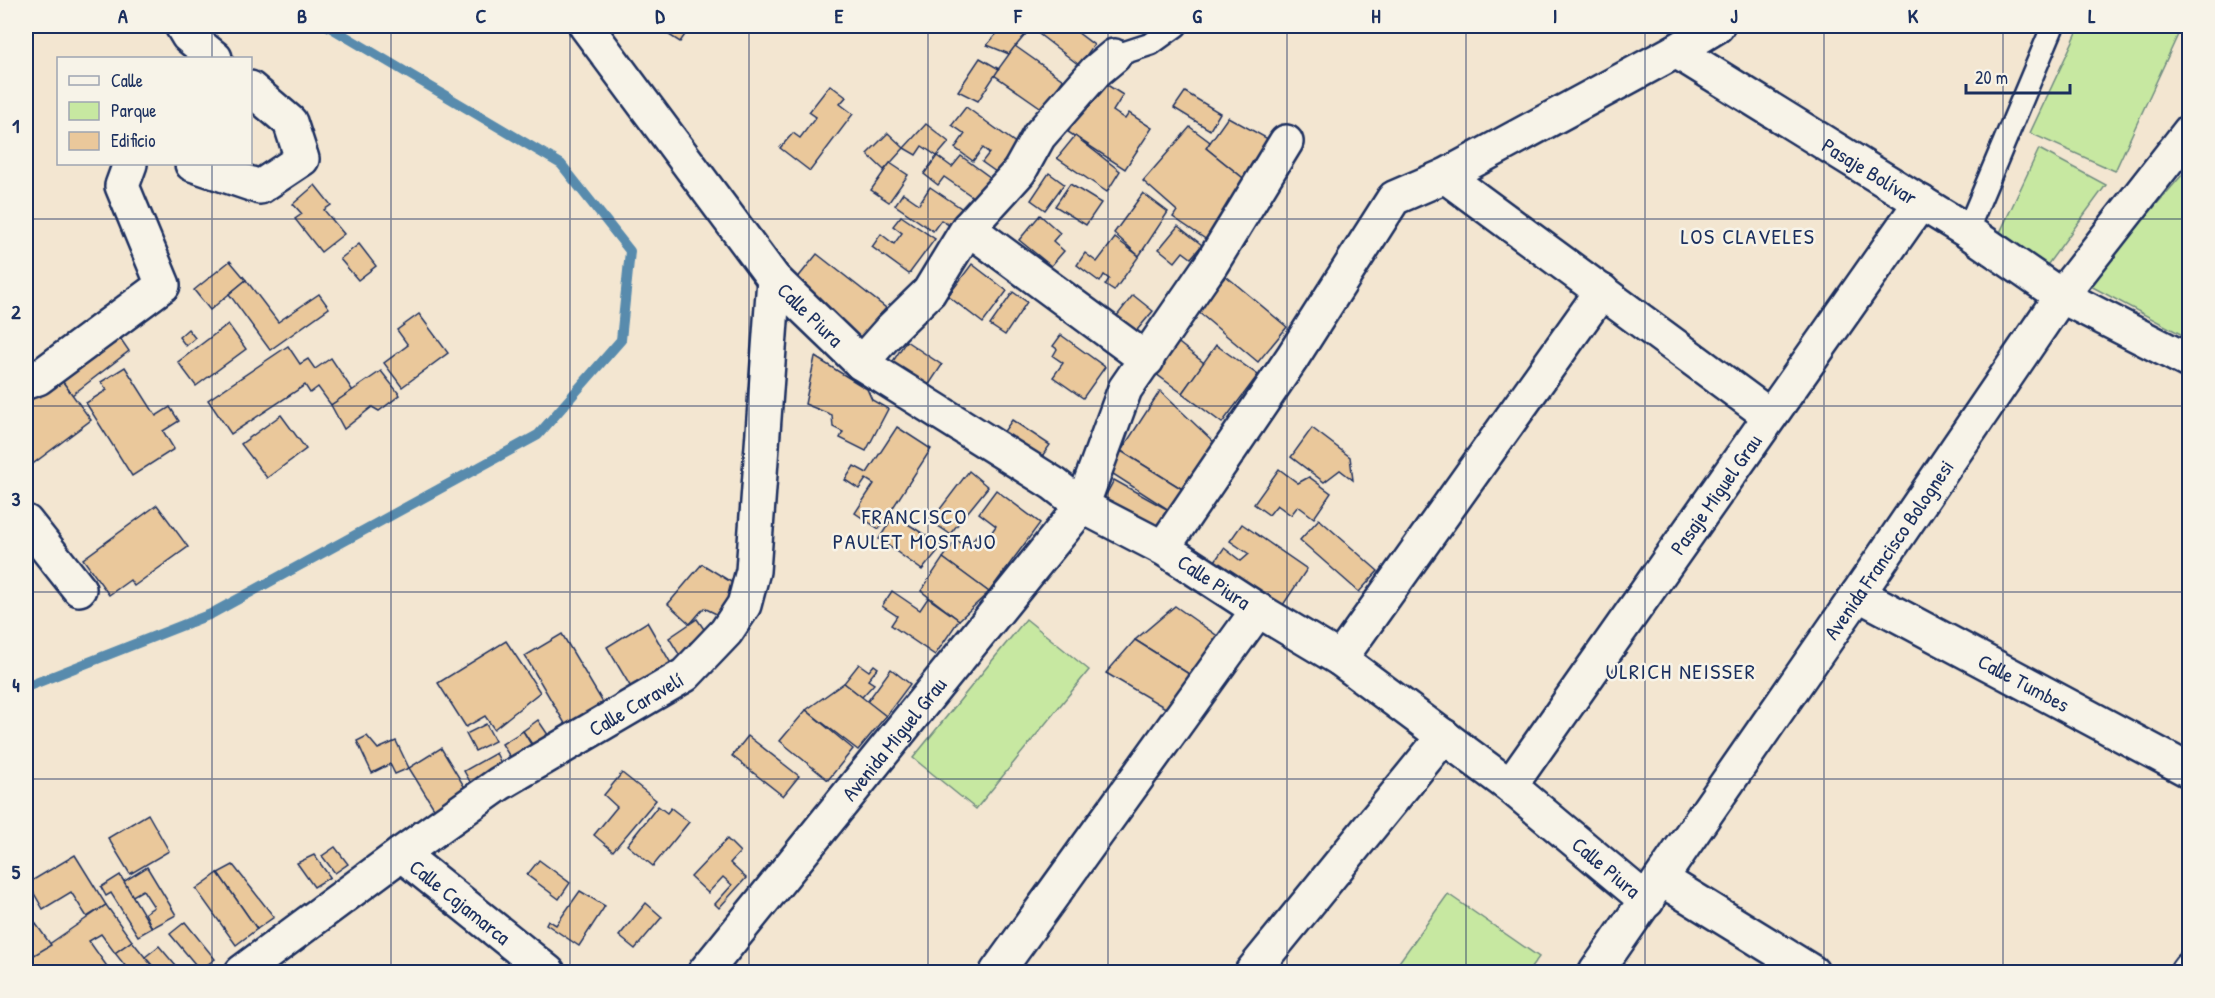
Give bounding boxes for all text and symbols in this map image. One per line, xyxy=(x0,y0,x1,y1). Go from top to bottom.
text: A xyxy=(118,2,128,29)
text: B xyxy=(297,2,307,29)
text: C xyxy=(476,2,487,29)
text: D xyxy=(655,2,665,29)
text: E xyxy=(835,2,844,29)
text: F xyxy=(1013,2,1023,29)
text: G xyxy=(1192,2,1202,29)
text: H xyxy=(1371,2,1381,29)
text: I xyxy=(1553,2,1557,29)
text: J xyxy=(1730,2,1738,29)
text: K xyxy=(1908,2,1919,29)
text: L xyxy=(2088,2,2096,29)
legend xyxy=(57,57,252,165)
scale bar xyxy=(1966,57,2070,95)
text: 20 m xyxy=(1975,65,2008,90)
text: Calle xyxy=(111,68,143,93)
text: Parque xyxy=(111,98,156,123)
text: 1 xyxy=(12,112,20,139)
text: Edificio xyxy=(111,128,155,153)
street label: Pasaje Bolívar xyxy=(1817,130,1923,211)
district label: LOS CLAVELES xyxy=(1681,221,1815,251)
street label: Calle Piura xyxy=(771,276,850,353)
text: 2 xyxy=(11,298,21,325)
street label: Pasaje Miguel Grau xyxy=(1663,427,1768,560)
street label: Avenida Francisco Bolognesi xyxy=(1817,454,1960,645)
text: 3 xyxy=(12,485,21,512)
district label: FRANCISCO PAULET MOSTAJO xyxy=(833,501,997,556)
street label: Calle Piura xyxy=(1172,547,1256,616)
street label: Calle Tumbes xyxy=(1973,646,2075,719)
district label: ULRICH NEISSER xyxy=(1606,656,1756,686)
street label: Calle Caravelí xyxy=(583,665,689,743)
street label: Avenida Miguel Grau xyxy=(835,670,953,807)
text: 4 xyxy=(12,671,20,698)
street label: Calle Piura xyxy=(1566,830,1647,904)
street label: Calle Cajamarca xyxy=(404,852,517,951)
text: 5 xyxy=(12,858,21,885)

